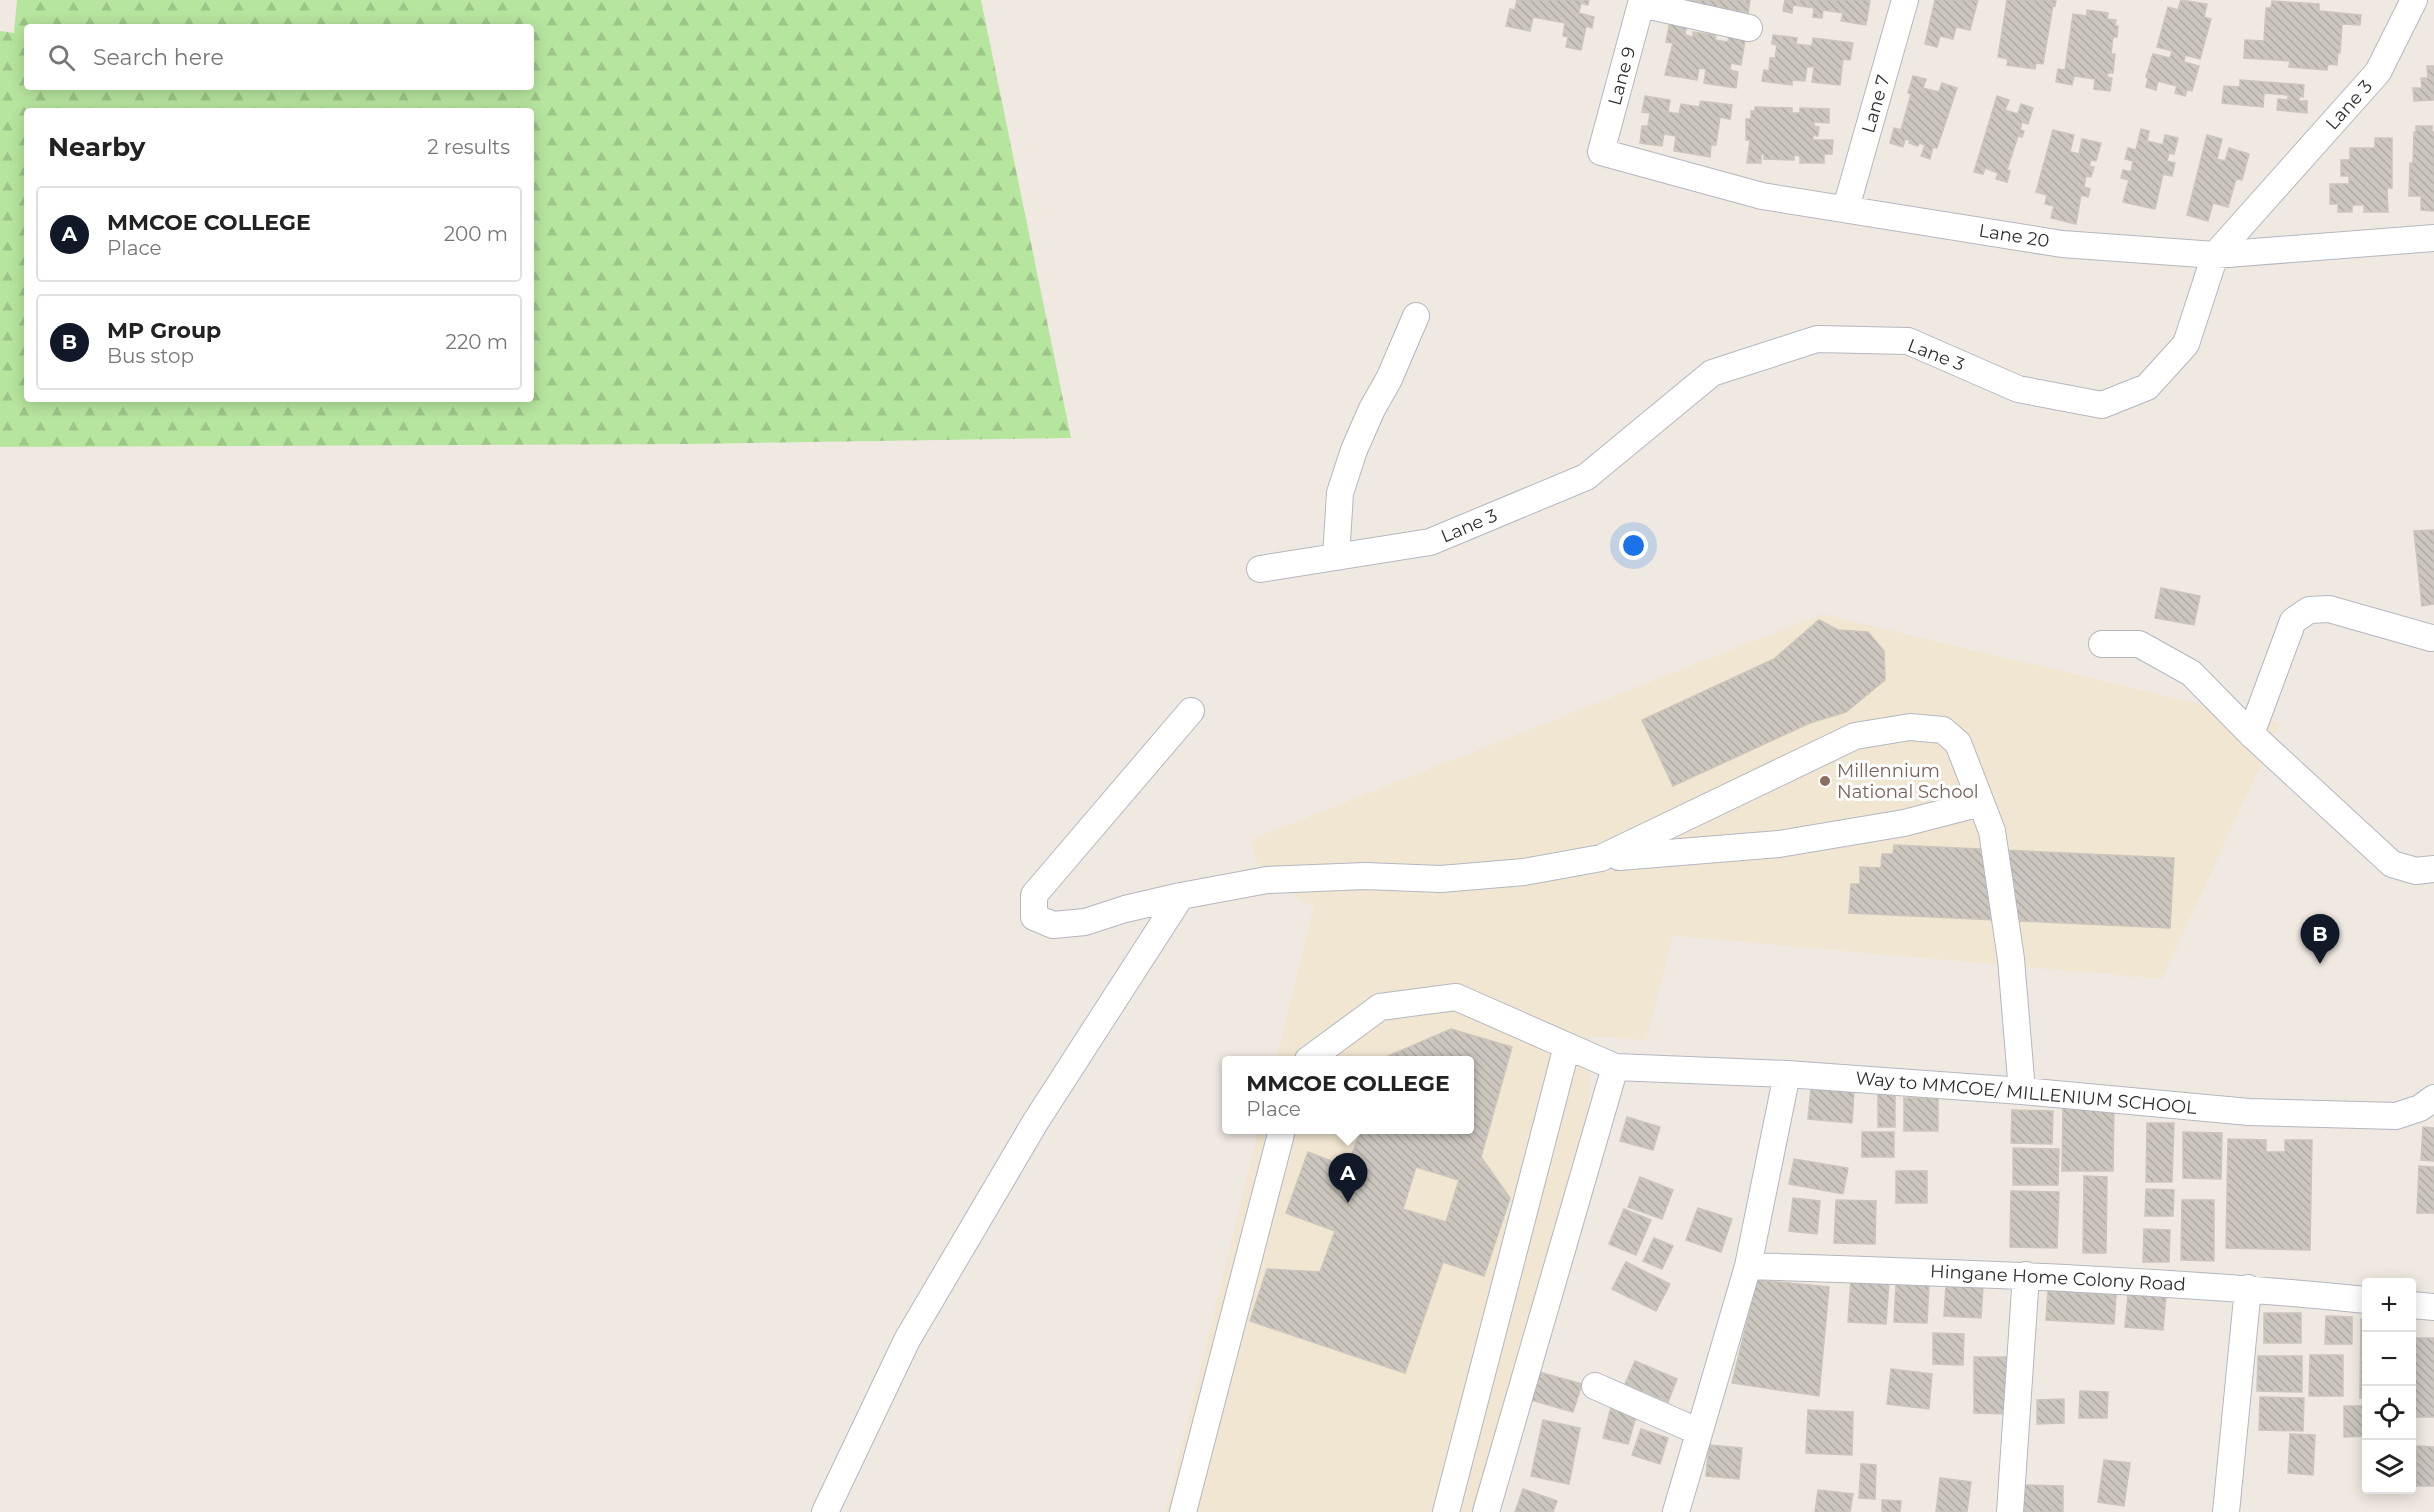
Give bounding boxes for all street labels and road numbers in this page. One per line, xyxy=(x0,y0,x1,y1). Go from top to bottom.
street label: Lane 9 xyxy=(1604,44,1640,108)
street label: Lane 7 xyxy=(1857,72,1895,136)
street label: Lane 3 xyxy=(2321,76,2377,134)
street label: Lane 20 xyxy=(1977,220,2051,252)
street label: Lane 3 xyxy=(1904,334,1968,376)
street label: Lane 3 xyxy=(1437,504,1501,548)
street label: Way to MMCOE/ MILLENIUM SCHOOL xyxy=(1854,1067,2198,1119)
street label: Hingane Home Colony Road xyxy=(1930,1260,2186,1296)

